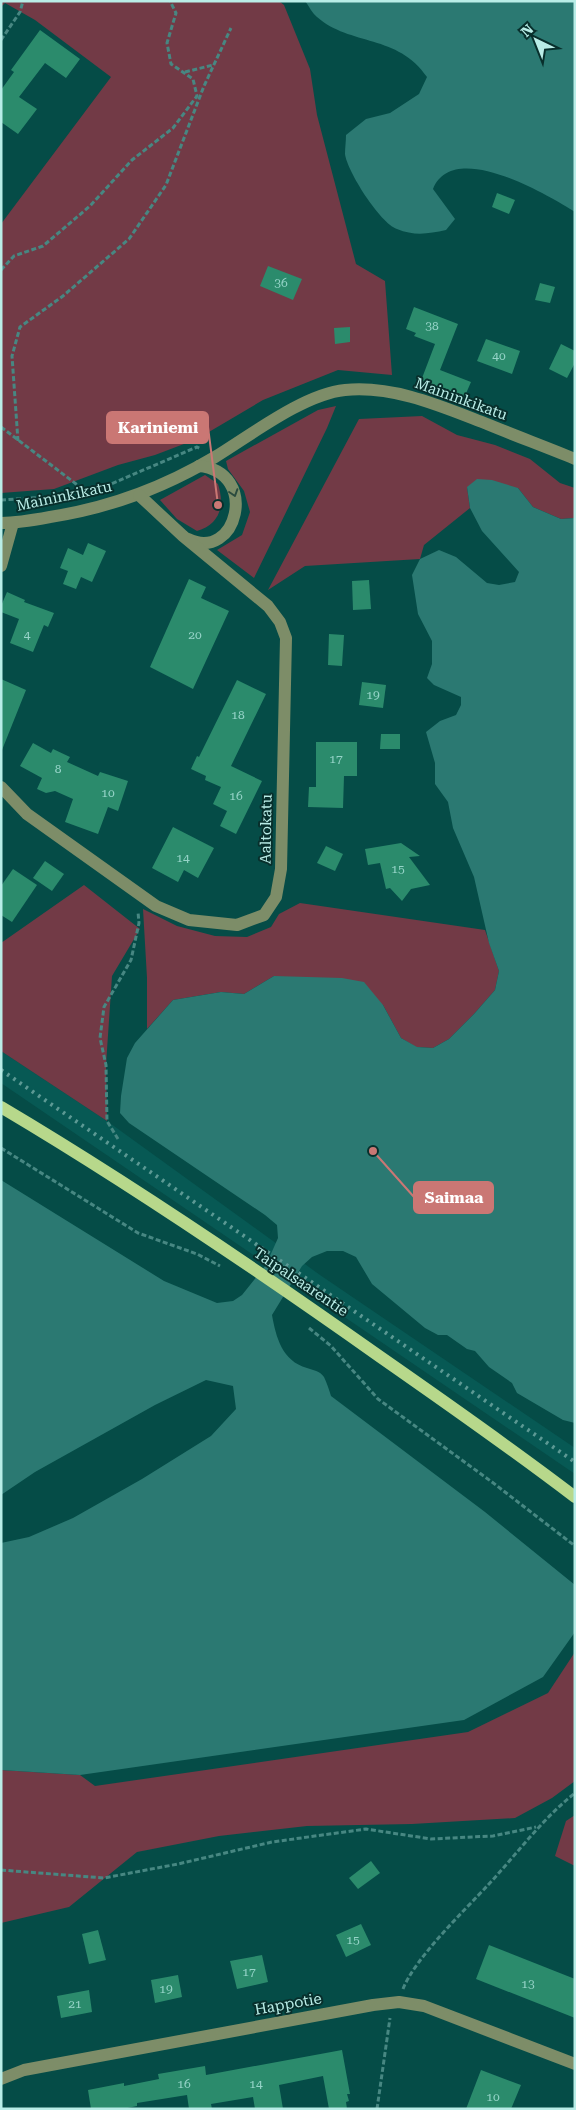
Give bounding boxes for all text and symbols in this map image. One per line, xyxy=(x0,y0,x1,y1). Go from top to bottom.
north arrow xyxy=(511,15,561,65)
text: N xyxy=(518,21,537,40)
house number: 36 xyxy=(274,276,288,290)
house number: 38 xyxy=(425,319,439,333)
house number: 40 xyxy=(492,349,506,363)
street label: Maininkikatu xyxy=(412,374,510,424)
callout: Kariniemi xyxy=(107,412,208,443)
text: Kariniemi xyxy=(118,418,199,437)
street label: Maininkikatu xyxy=(15,477,114,515)
one-way arrow xyxy=(228,489,238,497)
house number: 4 xyxy=(24,628,31,642)
house number: 20 xyxy=(188,628,202,642)
house number: 19 xyxy=(366,688,380,702)
house number: 18 xyxy=(231,708,245,722)
house number: 17 xyxy=(329,752,343,766)
house number: 8 xyxy=(55,762,62,776)
house number: 10 xyxy=(101,786,115,800)
house number: 16 xyxy=(229,789,243,803)
street label: Aaltokatu xyxy=(256,793,276,864)
house number: 14 xyxy=(176,851,190,865)
house number: 15 xyxy=(391,862,405,876)
callout: Saimaa xyxy=(414,1182,493,1213)
text: Saimaa xyxy=(424,1188,484,1207)
street label: Taipalsaarentie xyxy=(250,1244,352,1320)
house number: 15 xyxy=(346,1933,360,1947)
house number: 17 xyxy=(242,1965,256,1979)
house number: 13 xyxy=(521,1977,535,1991)
house number: 19 xyxy=(159,1982,173,1996)
street label: Happotie xyxy=(253,1989,323,2019)
house number: 21 xyxy=(68,1997,82,2011)
house number: 16 xyxy=(177,2077,191,2091)
house number: 14 xyxy=(249,2077,263,2091)
house number: 10 xyxy=(486,2090,500,2104)

